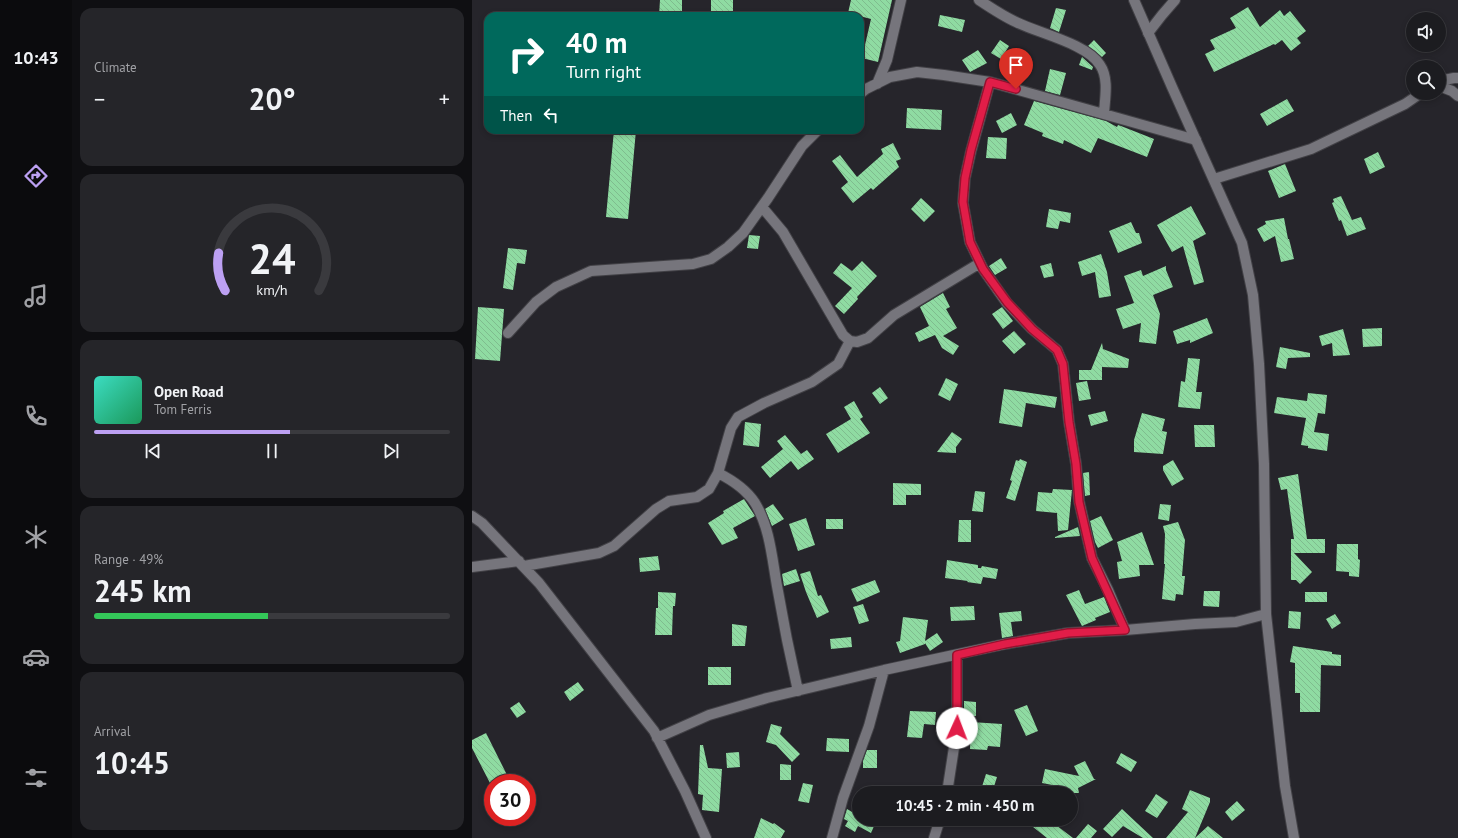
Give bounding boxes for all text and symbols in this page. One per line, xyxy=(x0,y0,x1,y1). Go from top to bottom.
map controls xyxy=(1406,12,1446,100)
button: sound xyxy=(1406,12,1446,52)
text: 40 m xyxy=(566,24,627,61)
icon: right xyxy=(500,28,552,80)
text: 10:43 xyxy=(13,46,59,69)
pin xyxy=(999,48,1033,89)
icon: arrive xyxy=(1005,54,1027,76)
text: Climate xyxy=(94,59,137,76)
text: Turn right xyxy=(566,60,641,83)
button: search xyxy=(1406,60,1446,100)
text: 20° xyxy=(248,79,296,118)
text: − xyxy=(94,85,105,113)
text: + xyxy=(439,85,450,113)
icon: left xyxy=(540,104,562,126)
text: Then xyxy=(500,106,532,125)
icon: directions xyxy=(22,162,50,190)
text: 24 xyxy=(248,232,296,285)
text: km/h xyxy=(256,280,288,299)
icon: music xyxy=(22,282,50,310)
text: Open Road xyxy=(154,382,224,401)
text: Tom Ferris xyxy=(154,401,212,418)
icon: phone xyxy=(22,402,50,430)
icon: previous xyxy=(142,440,164,462)
icon: pause xyxy=(261,440,283,462)
icon: next xyxy=(380,440,402,462)
icon: climate xyxy=(22,523,50,551)
text: Range · 49% xyxy=(94,551,163,568)
text: 245 km xyxy=(94,571,192,610)
icon: car xyxy=(22,643,50,671)
position arrow xyxy=(936,707,978,749)
text: Arrival xyxy=(94,723,130,740)
text: 10:45 xyxy=(94,743,170,782)
icon: filters xyxy=(22,764,50,792)
speed limit sign: 30 xyxy=(484,774,536,826)
text: 10:45 · 2 min · 450 m xyxy=(896,796,1034,815)

